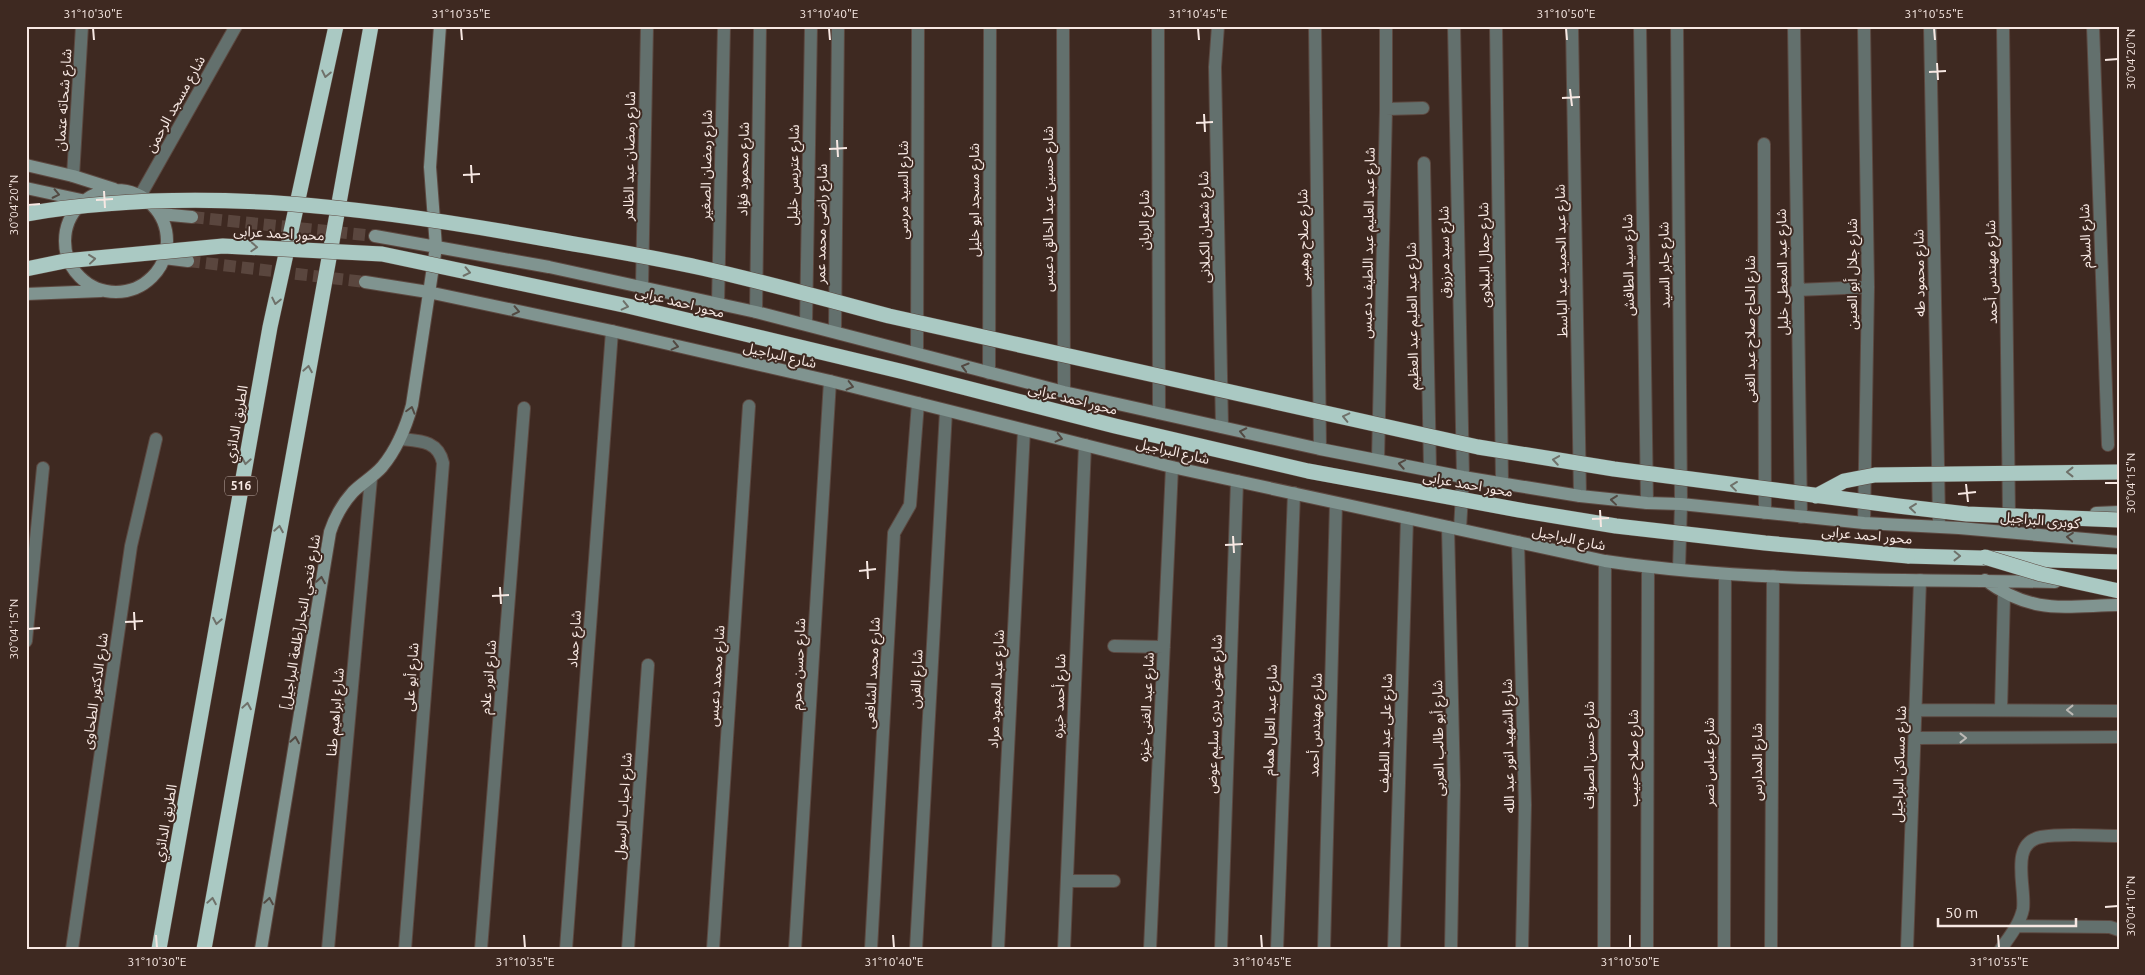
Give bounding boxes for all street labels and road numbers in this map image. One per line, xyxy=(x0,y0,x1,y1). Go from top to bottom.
street label: شارع شحاته عتمان xyxy=(51,48,78,152)
street label: شارع مسجد الرحمن xyxy=(142,53,211,156)
street label: شارع رمضان عبد الظاهر xyxy=(620,91,641,222)
street label: شارع رمضان الصغير xyxy=(697,109,718,222)
street label: شارع محمود فؤاد xyxy=(734,122,755,216)
street label: شارع عتريس خليل xyxy=(784,124,805,226)
street label: شارع حسين عبد الخالق دعبس xyxy=(1040,126,1059,292)
street label: شارع السيد مرسى xyxy=(895,140,914,240)
street label: شارع مسجد ابو خليل xyxy=(966,143,985,257)
street label: شارع عبد العليم عبد اللطيف دعبس xyxy=(1358,147,1381,339)
street label: شارع راضى محمد عمر xyxy=(812,164,833,285)
street label: شارع شعبان الكيلانى xyxy=(1195,171,1216,283)
street label: شارع عبد الحميد عبد الباسط xyxy=(1552,184,1573,338)
street label: شارع صلاح وهيبى xyxy=(1294,189,1315,287)
street label: شارع الريان xyxy=(1136,190,1155,250)
street label: شارع جمال الببلاوى xyxy=(1475,202,1496,308)
street label: شارع السلام xyxy=(2076,203,2097,269)
street label: شارع سيد مرزوق xyxy=(1435,206,1456,298)
street label: شارع عبد المعطى خليل xyxy=(1773,208,1794,335)
street label: شارع سيد الطافش xyxy=(1619,214,1640,316)
street label: شارع جلال أبو العنين xyxy=(1843,218,1863,330)
street label: شارع مهندس أحمد xyxy=(1981,220,2003,324)
street label: شارع جابر السيد xyxy=(1655,221,1676,309)
street label: محور احمد عرابى xyxy=(233,223,325,244)
street label: شارع محمود طه xyxy=(1910,229,1931,317)
street label: شارع عبد العليم عبد العظيم xyxy=(1403,242,1424,390)
street label: شارع الحاج صلاح عبد الغنى xyxy=(1742,255,1761,403)
street label: محور احمد عرابى xyxy=(634,283,726,322)
street label: شارع البراجيل xyxy=(741,339,818,374)
street label: محور احمد عرابى xyxy=(1027,380,1119,419)
street label: الطريق الدائري xyxy=(221,384,254,465)
street label: شارع البراجيل xyxy=(1134,435,1211,470)
street label: محور احمد عرابى xyxy=(1422,468,1514,501)
road number: 516 xyxy=(225,476,257,496)
street label: كوبرى البراجيل xyxy=(2000,509,2081,532)
street label: شارع البراجيل xyxy=(1530,522,1607,557)
street label: محور احمد عرابى xyxy=(1821,523,1913,548)
street label: شارع فتحي النجار[طلعة البراجيل] xyxy=(277,533,327,712)
street label: شارع حماد xyxy=(564,610,587,668)
street label: شارع محمد الشافعى xyxy=(861,616,886,730)
street label: شارع حسن محرم xyxy=(788,618,811,711)
street label: شارع محمد دعبس xyxy=(704,625,731,728)
street label: شارع عبد المعبود مراد xyxy=(985,629,1010,749)
street label: شارع الدكتور الطحاوى xyxy=(79,632,114,751)
street label: شارع عوض بدرى سليم عوض xyxy=(1203,634,1228,794)
street label: شارع انور علام xyxy=(477,639,502,715)
street label: شارع أبو على xyxy=(400,642,424,712)
street label: شارع الفرن xyxy=(906,649,929,709)
street label: شارع عبد الغنى خيزه xyxy=(1135,652,1160,762)
street label: شارع أحمد خيزه xyxy=(1049,653,1071,739)
street label: شارع عبد العال همام xyxy=(1260,664,1283,776)
street label: شارع ابراهيم طنا xyxy=(323,667,350,757)
street label: شارع مهندس أحمد xyxy=(1304,673,1328,778)
street label: شارع على عبد اللطيف xyxy=(1375,673,1398,793)
street label: شارع الشهيد انور عبد الله xyxy=(1499,678,1520,814)
street label: شارع أبو طالب العربى xyxy=(1428,680,1450,796)
street label: شارع حسن الصواف xyxy=(1581,701,1600,809)
street label: شارع مساكن البراجيل xyxy=(1889,705,1912,823)
street label: شارع صلاح حبيب xyxy=(1625,709,1644,807)
street label: شارع عباس نصر xyxy=(1701,717,1720,808)
street label: شارع المدارس xyxy=(1749,723,1768,801)
street label: شارع احباب الرسول xyxy=(611,752,638,860)
street label: الطريق الدائري xyxy=(150,783,183,864)

